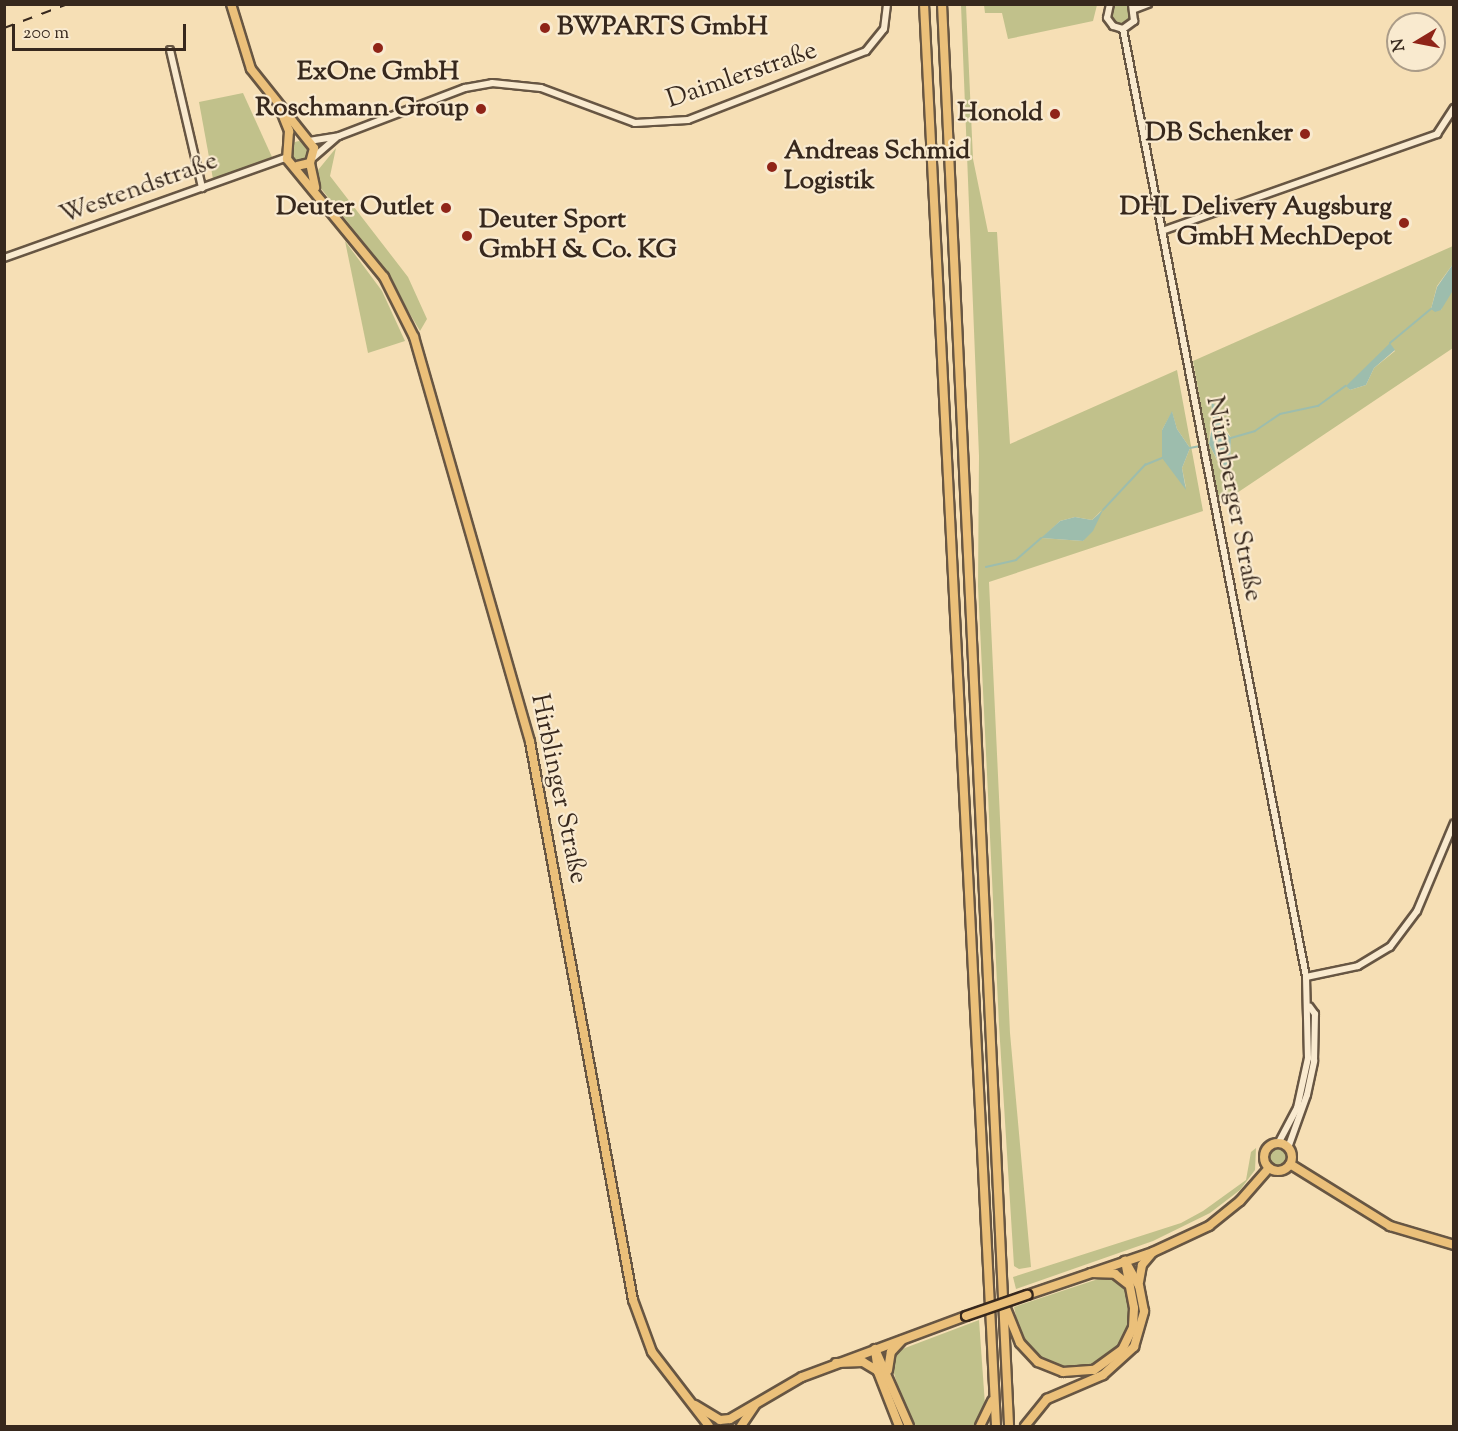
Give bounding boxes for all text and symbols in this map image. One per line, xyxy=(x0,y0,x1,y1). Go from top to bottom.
scale bar xyxy=(15,12,189,50)
place label: BWPARTS GmbH xyxy=(557,12,768,44)
north arrow xyxy=(1386,12,1446,72)
text: 200 m xyxy=(23,21,69,47)
marker: BWPARTS GmbH xyxy=(538,21,552,35)
street label: Daimlerstraße xyxy=(663,36,821,116)
text: N xyxy=(1387,37,1412,53)
marker: ExOne GmbH xyxy=(371,41,385,55)
place label: ExOne GmbH xyxy=(297,57,459,89)
place label: Roschmann Group xyxy=(255,93,469,125)
place label: Honold xyxy=(957,98,1043,130)
marker: Roschmann Group xyxy=(474,102,488,116)
marker: Honold xyxy=(1048,107,1062,121)
place label: DB Schenker xyxy=(1145,118,1293,150)
marker: DB Schenker xyxy=(1298,127,1312,141)
place label: Andreas Schmid Logistik xyxy=(784,136,970,198)
street label: Westendstraße xyxy=(56,146,222,232)
marker: Andreas Schmid Logistik xyxy=(765,160,779,174)
place label: Deuter Outlet xyxy=(276,192,434,224)
place label: DHL Delivery Augsburg GmbH MechDepot xyxy=(1120,192,1392,254)
marker: Deuter Outlet xyxy=(439,201,453,215)
place label: Deuter Sport GmbH & Co. KG xyxy=(479,205,677,266)
marker: DHL Delivery Augsburg GmbH MechDepot xyxy=(1397,216,1411,230)
marker: Deuter Sport GmbH & Co. KG xyxy=(460,229,474,243)
street label: Nürnberger Straße xyxy=(1198,394,1268,604)
street label: Hirblinger Straße xyxy=(523,691,593,887)

